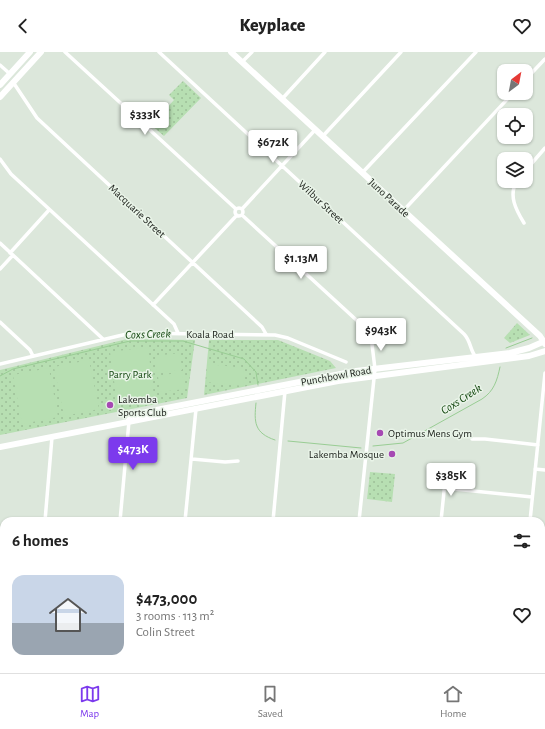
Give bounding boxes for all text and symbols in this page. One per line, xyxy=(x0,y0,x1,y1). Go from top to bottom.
icon: back xyxy=(12,15,34,37)
icon: heart xyxy=(511,15,533,37)
text: Keyplace xyxy=(240,17,305,35)
north arrow xyxy=(497,64,533,100)
map controls xyxy=(497,64,533,188)
pin: $333K xyxy=(117,102,173,136)
text: $333K xyxy=(130,108,160,121)
button: locate xyxy=(497,108,533,144)
pin: $672K xyxy=(245,130,301,164)
text: $672K xyxy=(257,136,289,149)
button: layers xyxy=(497,152,533,188)
street label: Juno Parade xyxy=(366,176,412,220)
street label: Wilbur Street xyxy=(296,178,346,226)
street label: Macquarie Street xyxy=(107,182,168,240)
pin: $1.13M xyxy=(268,246,334,280)
text: $1.13M xyxy=(284,252,318,265)
pin: $943K xyxy=(353,318,409,352)
text: $943K xyxy=(365,324,397,337)
water label: Coxs Creek xyxy=(125,327,171,341)
street label: Koala Road xyxy=(186,329,234,340)
street label: Punchbowl Road xyxy=(300,364,372,388)
park label: Parry Park xyxy=(108,369,152,380)
water label: Coxs Creek xyxy=(439,381,484,416)
place label: Lakemba Sports Club xyxy=(118,394,167,418)
marker: Lakemba Sports Club xyxy=(105,400,115,410)
marker: Optimus Mens Gym xyxy=(375,428,385,438)
place label: Optimus Mens Gym xyxy=(388,428,472,439)
pin: $473K xyxy=(105,437,161,471)
text: $473K xyxy=(117,443,149,456)
place label: Lakemba Mosque xyxy=(309,449,384,460)
marker: Lakemba Mosque xyxy=(387,449,397,459)
pin: $385K xyxy=(423,463,479,497)
text: $385K xyxy=(435,469,467,482)
icon: filters xyxy=(511,530,533,552)
text: 6 homes xyxy=(12,532,68,549)
text: $473,000 xyxy=(136,590,197,607)
icon: home xyxy=(44,591,92,639)
icon: heart xyxy=(511,604,533,626)
text: 3 rooms · 113 m² xyxy=(136,610,214,623)
text: Colin Street xyxy=(136,626,195,639)
tab: Map xyxy=(79,683,101,720)
tab: Saved xyxy=(258,683,283,720)
tab: Home xyxy=(440,683,466,720)

